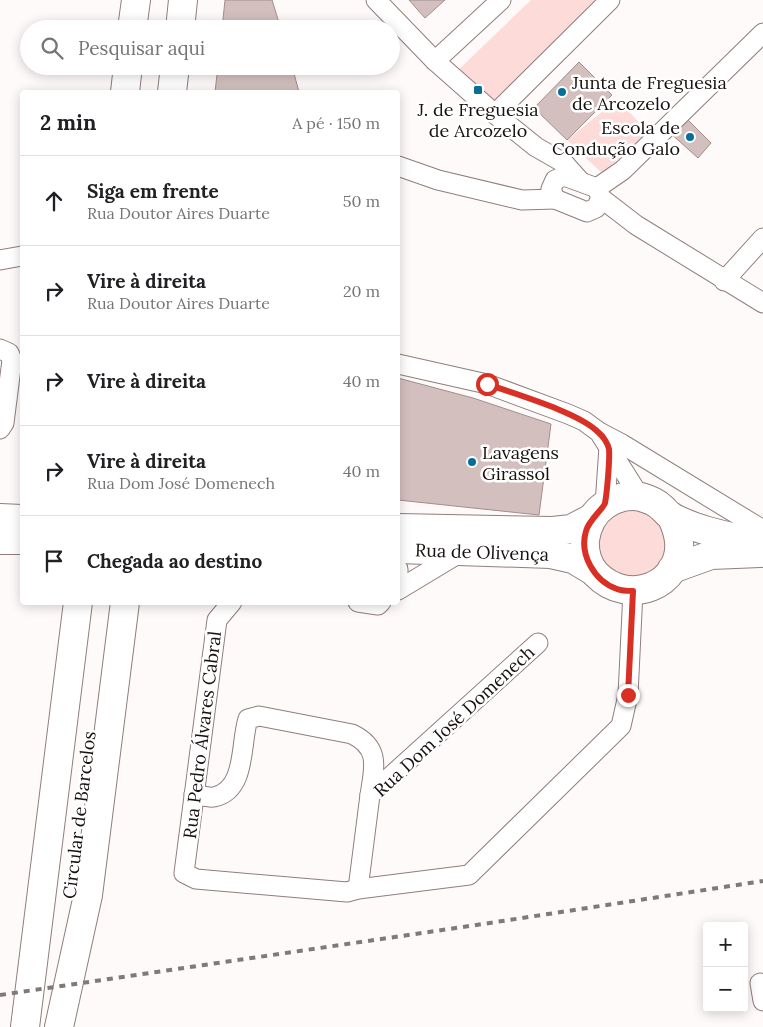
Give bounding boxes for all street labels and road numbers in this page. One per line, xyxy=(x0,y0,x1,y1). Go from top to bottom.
street label: Rua de Olivença xyxy=(415,538,549,566)
street label: Rua Pedro Álvares Cabral xyxy=(178,630,226,840)
street label: Rua Dom José Domenech xyxy=(369,640,539,802)
street label: Circular de Barcelos xyxy=(57,730,101,900)

